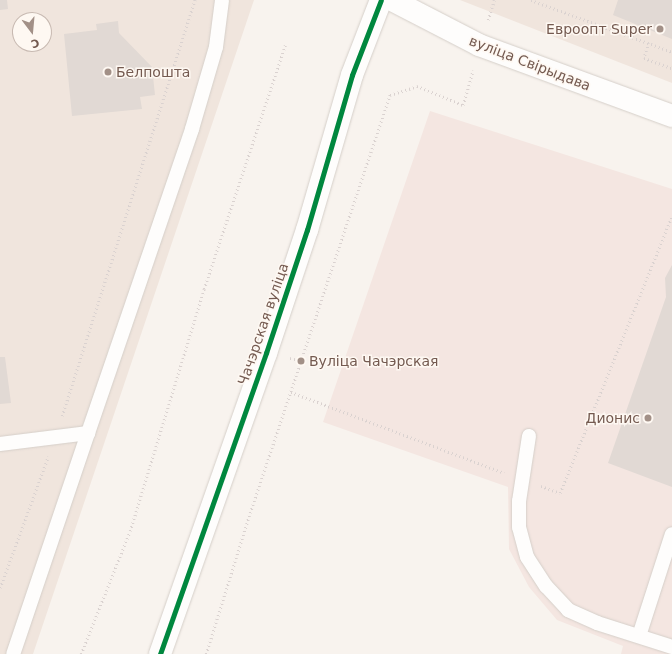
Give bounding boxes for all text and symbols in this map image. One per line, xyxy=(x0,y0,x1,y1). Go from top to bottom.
north arrow xyxy=(12,12,52,52)
place label: Евроопт Super xyxy=(546,21,652,37)
marker: Евроопт Super xyxy=(655,24,665,34)
street label: вуліца Свірыдава xyxy=(467,32,593,94)
text: С xyxy=(30,36,41,50)
place label: Белпошта xyxy=(116,64,190,80)
marker: Белпошта xyxy=(103,67,113,77)
street label: Чачэрская вуліца xyxy=(234,261,292,387)
place label: Вуліца Чачэрская xyxy=(309,353,438,369)
marker: Вуліца Чачэрская xyxy=(296,356,306,366)
place label: Дионис xyxy=(585,410,640,426)
marker: Дионис xyxy=(643,413,653,423)

